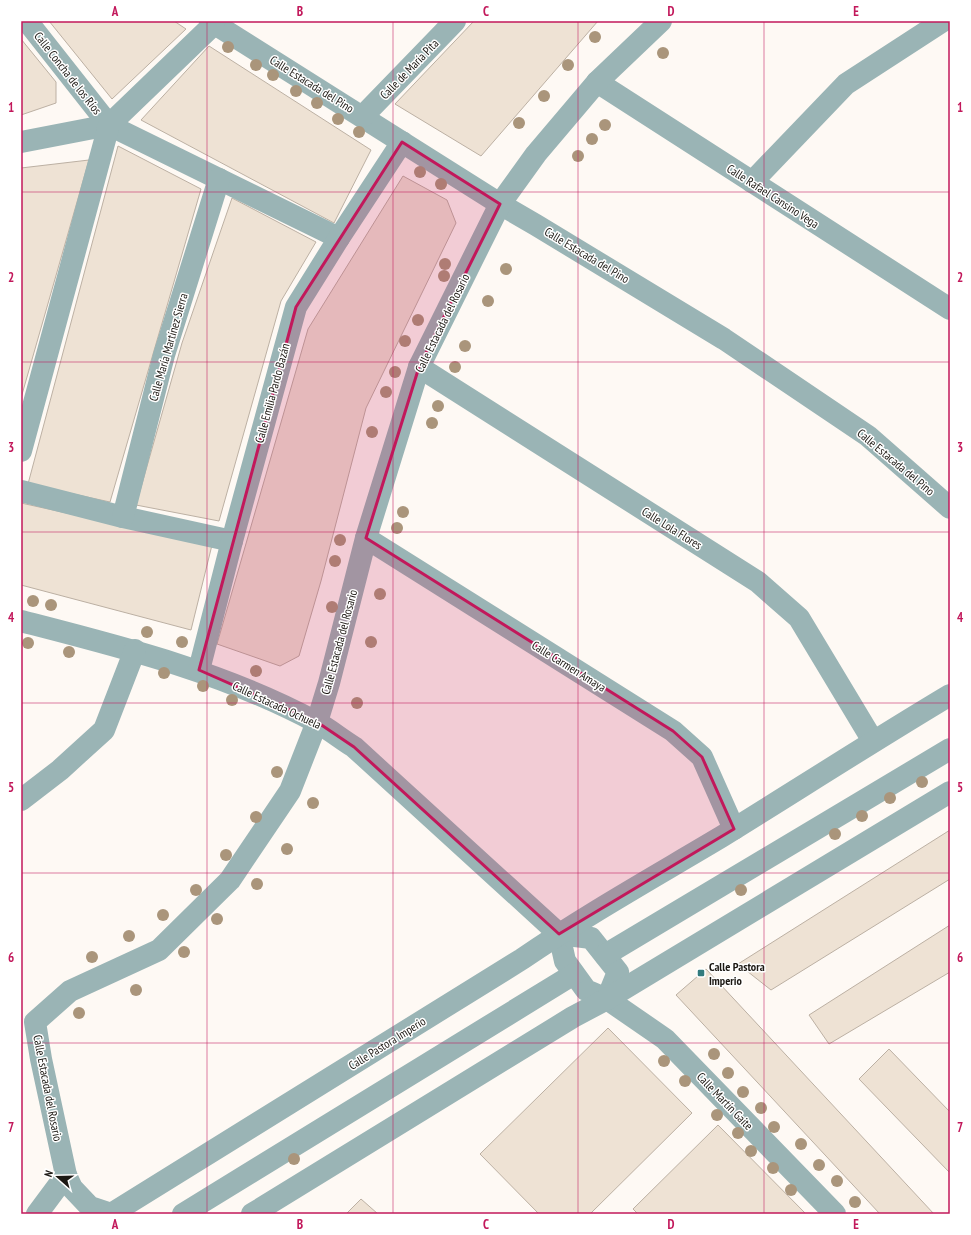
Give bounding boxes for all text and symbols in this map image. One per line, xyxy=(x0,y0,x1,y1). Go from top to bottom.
text: A xyxy=(111,3,119,20)
text: B xyxy=(297,3,303,20)
text: C xyxy=(483,3,489,20)
text: D xyxy=(668,3,675,20)
text: E xyxy=(853,3,859,20)
street label: Calle Concha de los Ríos xyxy=(31,29,105,117)
street label: Calle de María Pita xyxy=(377,36,442,102)
street label: Calle Estacada del Pino xyxy=(267,52,357,116)
text: 1 xyxy=(8,99,14,116)
text: 1 xyxy=(957,99,963,116)
street label: Calle Rafael Cansino Vega xyxy=(724,161,822,231)
street label: Calle Estacada del Pino xyxy=(542,224,632,286)
text: 2 xyxy=(8,269,14,286)
text: 2 xyxy=(957,269,963,286)
street label: Calle Estacada del Rosario xyxy=(412,271,472,375)
street label: Calle María Martínez Sierra xyxy=(145,291,191,403)
street label: Calle Emilia Pardo Bazán xyxy=(251,342,293,444)
street label: Calle Estacada del Pino xyxy=(854,425,938,499)
text: 3 xyxy=(8,439,14,456)
text: 3 xyxy=(957,439,963,456)
street label: Calle Lola Flores xyxy=(639,504,705,552)
street label: Calle Estacada del Rosario xyxy=(318,588,360,696)
text: 4 xyxy=(8,609,15,626)
text: 4 xyxy=(957,609,964,626)
street label: Calle Carmen Amaya xyxy=(529,637,609,695)
street label: Calle Estacada Ochuela xyxy=(230,678,324,732)
text: 5 xyxy=(8,779,14,796)
text: 5 xyxy=(957,779,963,796)
text: 6 xyxy=(8,949,14,966)
text: 6 xyxy=(957,949,963,966)
place label: Calle Pastora Imperio xyxy=(709,959,765,988)
marker: Calle Pastora Imperio xyxy=(696,968,706,978)
street label: Calle Pastora Imperio xyxy=(346,1013,428,1073)
street label: Calle Estacada del Rosario xyxy=(30,1034,66,1142)
street label: Calle Martín Gaite xyxy=(694,1069,756,1133)
text: 7 xyxy=(8,1119,14,1136)
text: 7 xyxy=(957,1119,963,1136)
north arrow xyxy=(38,1157,78,1197)
text: N xyxy=(41,1168,56,1179)
text: A xyxy=(111,1216,119,1233)
text: B xyxy=(297,1216,303,1233)
text: C xyxy=(483,1216,489,1233)
text: D xyxy=(668,1216,675,1233)
text: E xyxy=(853,1216,859,1233)

